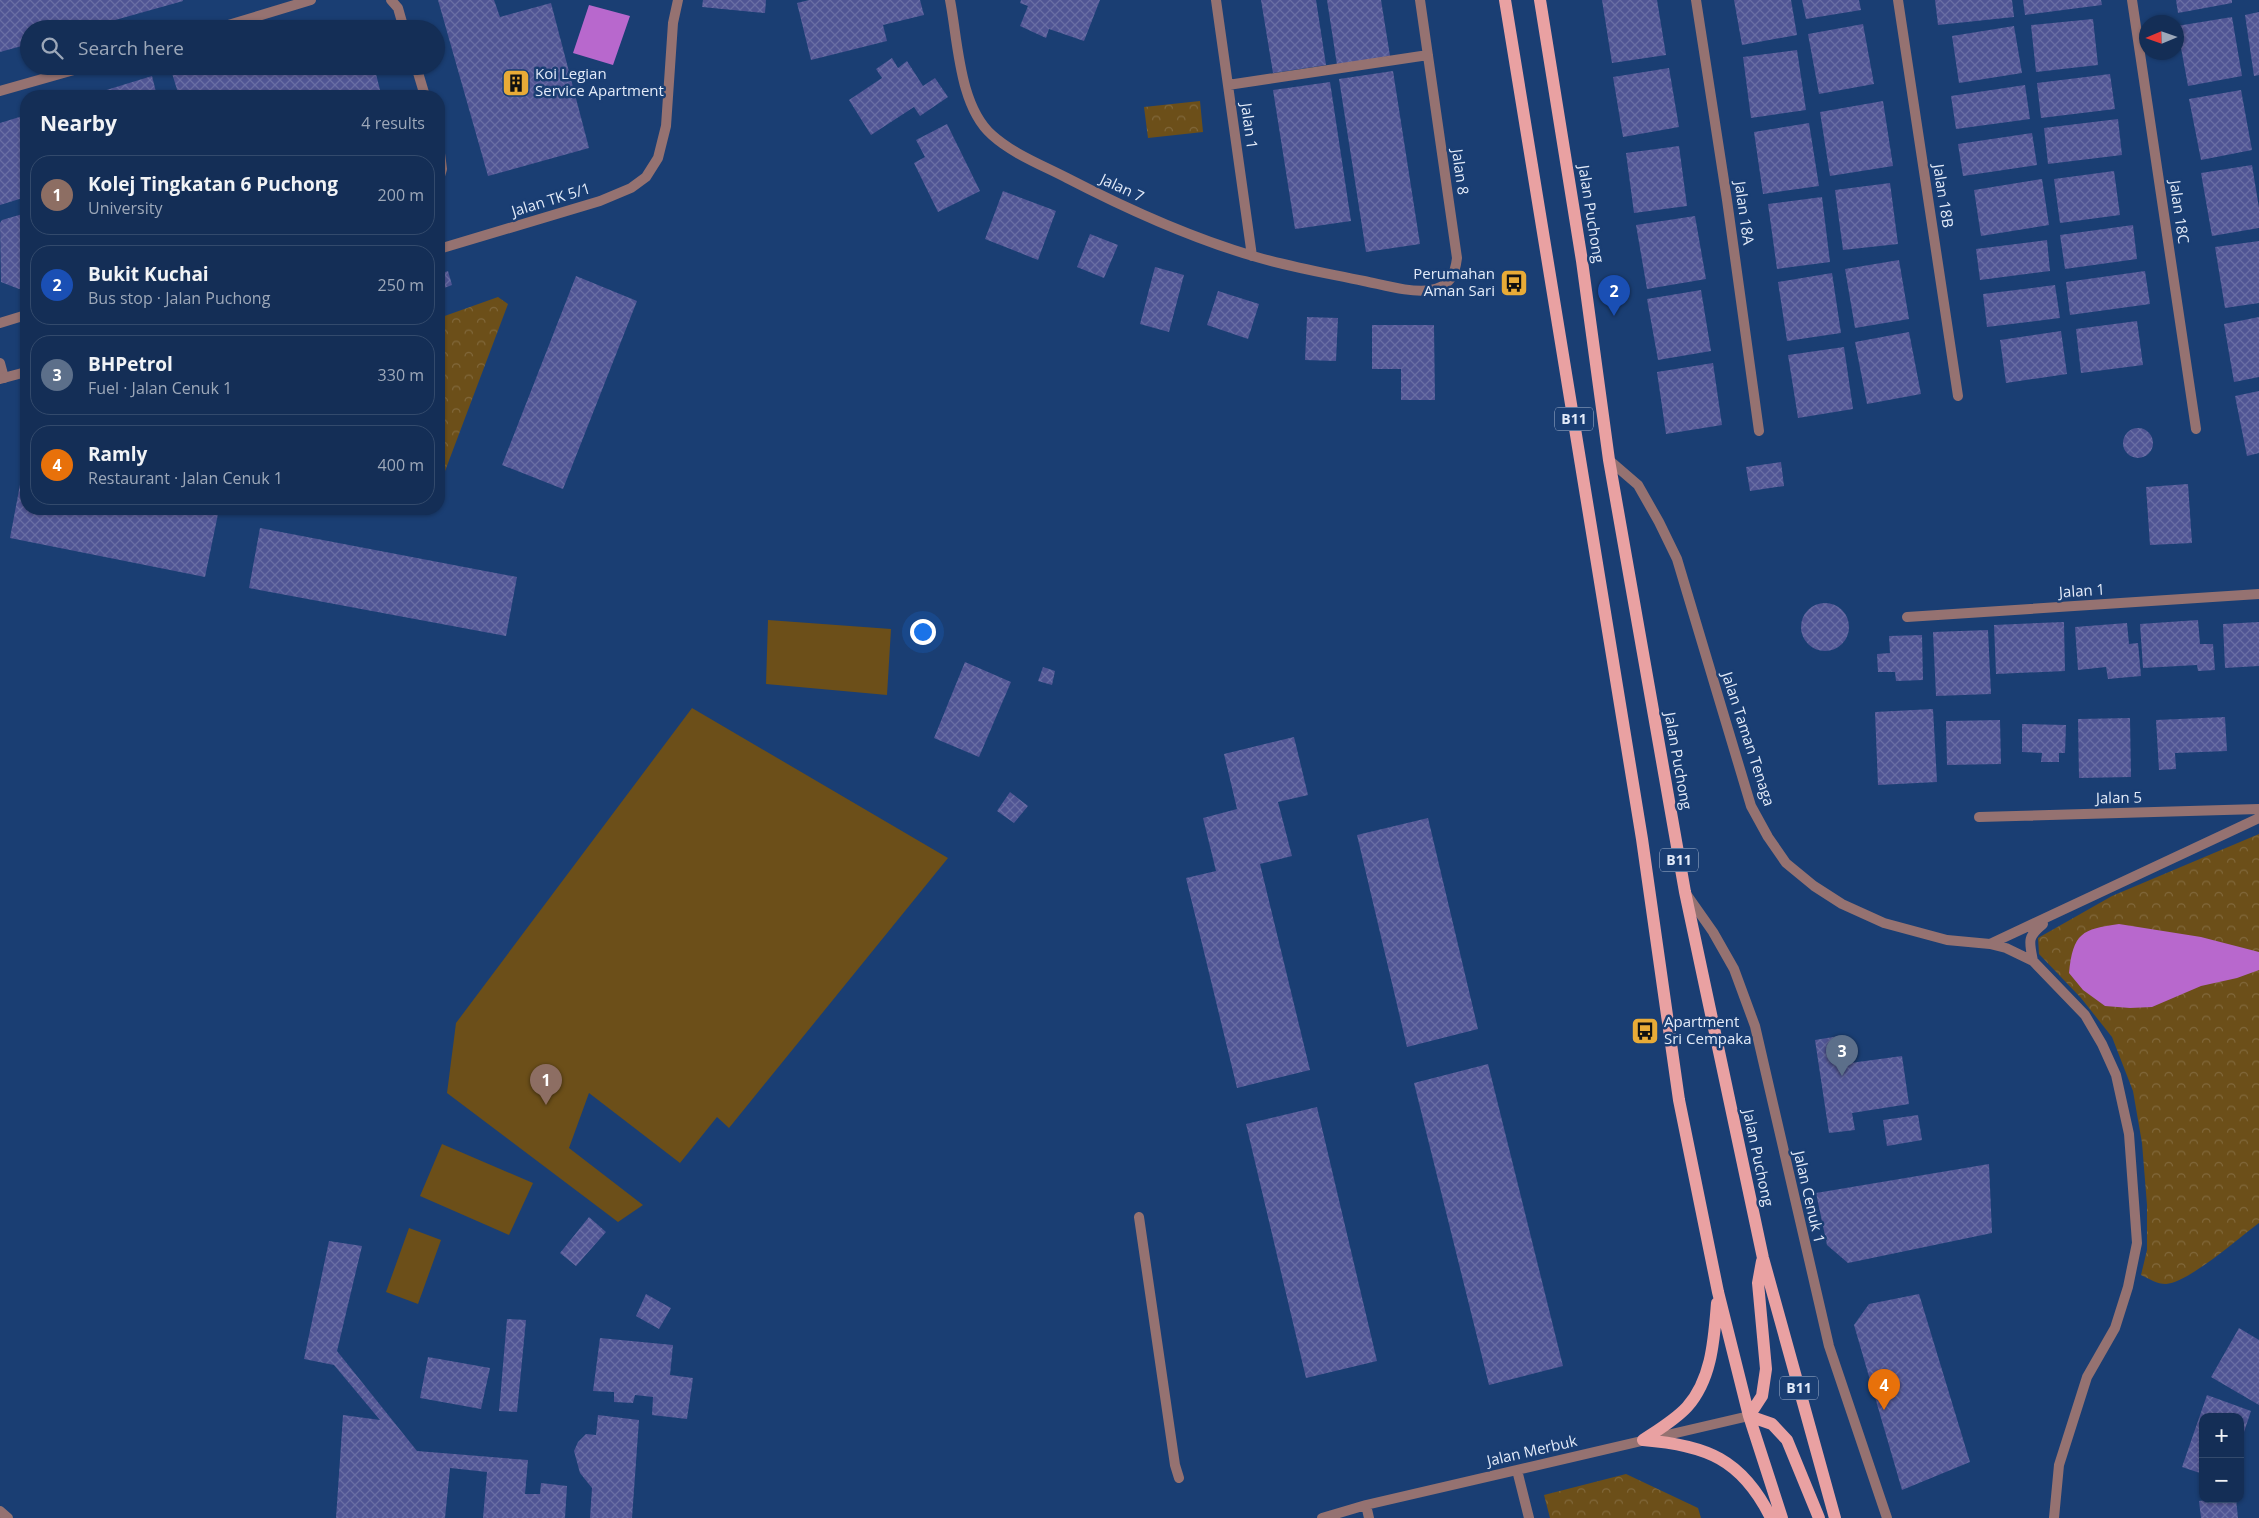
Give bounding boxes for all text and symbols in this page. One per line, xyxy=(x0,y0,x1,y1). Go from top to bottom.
north arrow xyxy=(2139,15,2184,60)
search box xyxy=(20,20,445,75)
icon: search xyxy=(38,34,66,62)
text: Search here xyxy=(78,35,184,61)
place label: Koi Legian Service Apartment xyxy=(535,63,664,100)
building icon: Koi Legian Service Apartment xyxy=(501,68,531,98)
street label: Jalan 1 xyxy=(1237,100,1263,150)
text: Nearby xyxy=(40,109,117,137)
text: 4 results xyxy=(361,112,425,134)
street label: Jalan 8 xyxy=(1448,146,1474,196)
street label: Jalan 18B xyxy=(1929,160,1959,229)
street label: Jalan Puchong xyxy=(1574,162,1610,264)
street label: Jalan 7 xyxy=(1095,167,1148,206)
text: Kolej Tingkatan 6 Puchong xyxy=(88,171,338,197)
street label: Jalan 18C xyxy=(2165,177,2194,245)
street label: Jalan TK 5/1 xyxy=(507,178,593,221)
street label: Jalan 18A xyxy=(1730,178,1759,247)
text: 1 xyxy=(52,184,62,206)
text: 200 m xyxy=(378,184,424,206)
text: University xyxy=(88,197,162,219)
text: Bukit Kuchai xyxy=(88,261,209,287)
place label: Perumahan Aman Sari xyxy=(1413,263,1495,300)
bus stop icon: Perumahan Aman Sari xyxy=(1499,268,1529,298)
text: 2 xyxy=(52,274,62,296)
text: 250 m xyxy=(378,274,424,296)
pin: 2 xyxy=(1598,275,1630,316)
text: Bus stop · Jalan Puchong xyxy=(88,287,270,309)
text: BHPetrol xyxy=(88,351,173,377)
text: 3 xyxy=(52,364,62,386)
text: 330 m xyxy=(378,364,424,386)
text: Fuel · Jalan Cenuk 1 xyxy=(88,377,232,399)
road number: B11 xyxy=(1555,408,1593,430)
text: Ramly xyxy=(88,441,147,467)
text: 4 xyxy=(52,454,62,476)
text: 400 m xyxy=(378,454,424,476)
text: Restaurant · Jalan Cenuk 1 xyxy=(88,467,283,489)
street label: Jalan 1 xyxy=(2056,578,2106,602)
your location xyxy=(910,619,936,645)
street label: Jalan Taman Tenaga xyxy=(1717,667,1780,808)
street label: Jalan Puchong xyxy=(1660,709,1697,811)
street label: Jalan 5 xyxy=(2094,787,2142,807)
road number: B11 xyxy=(1660,848,1698,872)
place label: Apartment Sri Cempaka xyxy=(1664,1011,1752,1048)
bus stop icon: Apartment Sri Cempaka xyxy=(1630,1016,1660,1046)
pin: 3 xyxy=(1826,1035,1858,1076)
pin: 1 xyxy=(530,1064,562,1105)
street label: Jalan Puchong xyxy=(1739,1106,1779,1208)
street label: Jalan Cenuk 1 xyxy=(1789,1147,1830,1245)
pin: 4 xyxy=(1868,1369,1900,1410)
road number: B11 xyxy=(1780,1376,1818,1400)
map controls xyxy=(2199,1413,2244,1503)
button: + xyxy=(2199,1413,2244,1458)
street label: Jalan Merbuk xyxy=(1483,1430,1579,1471)
button: − xyxy=(2199,1458,2244,1503)

